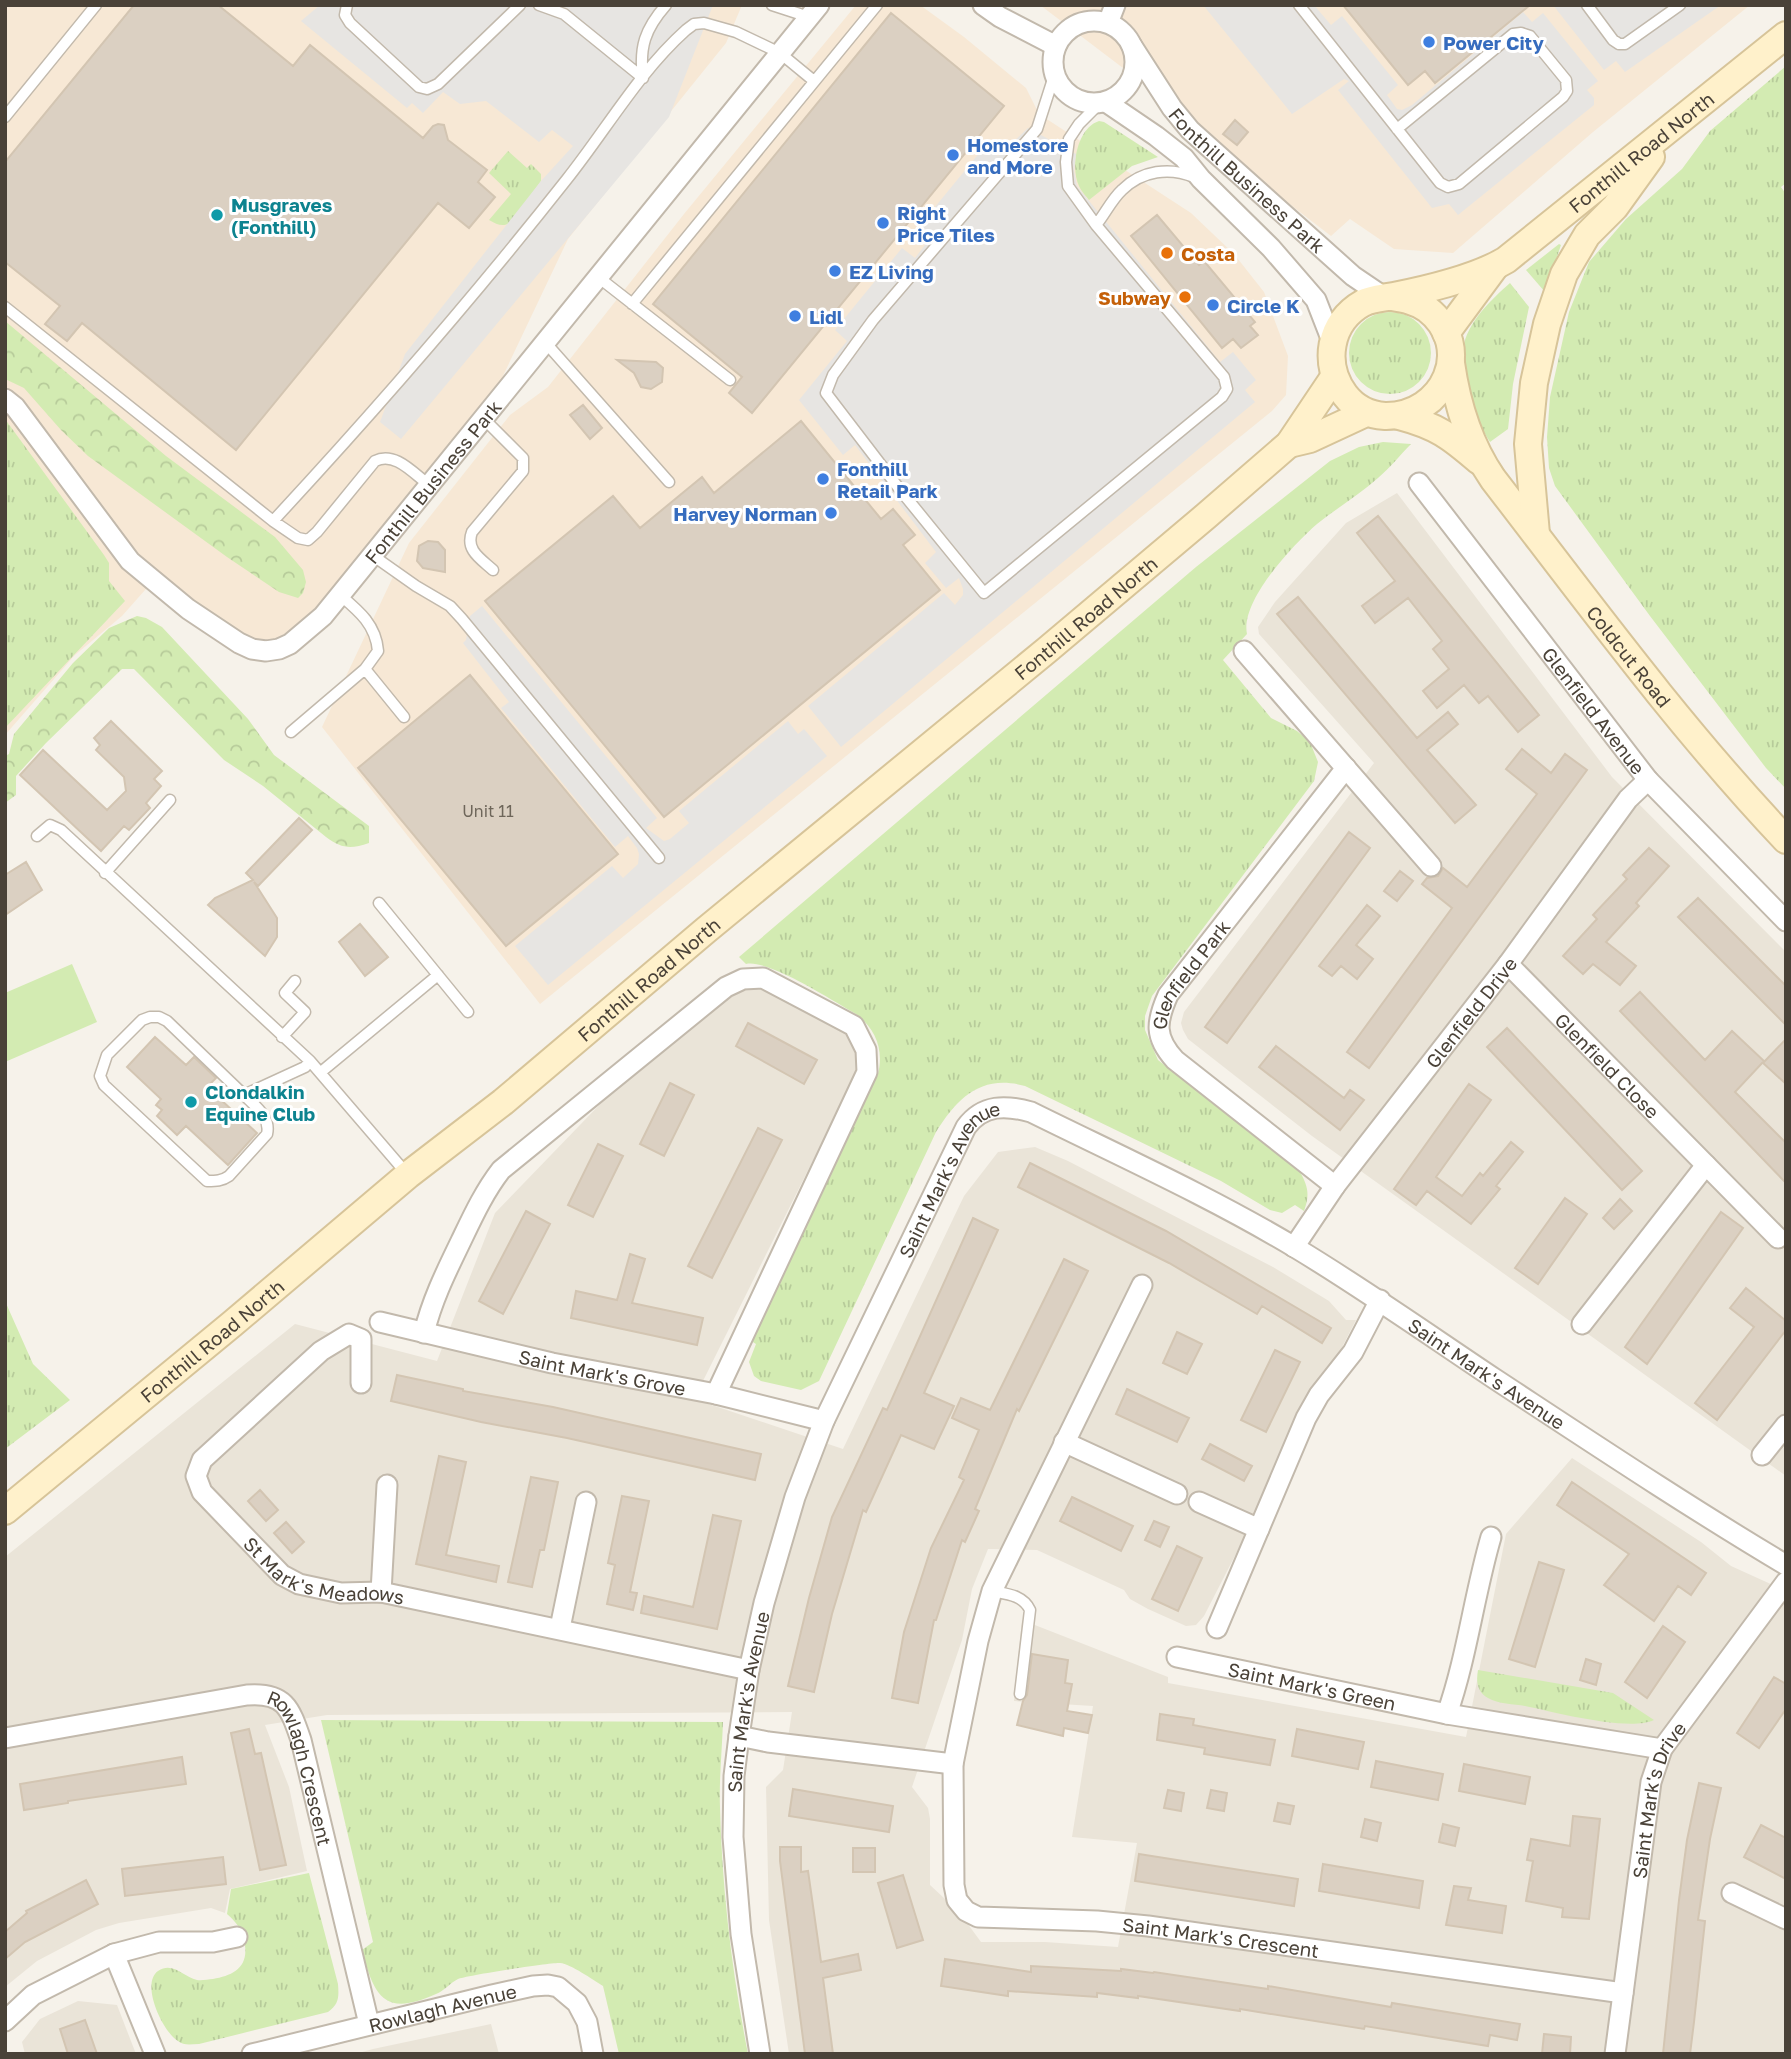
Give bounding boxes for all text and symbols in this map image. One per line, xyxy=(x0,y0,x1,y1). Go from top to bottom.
place label: Power City xyxy=(1443,31,1544,54)
marker: Power City xyxy=(1421,34,1437,50)
street label: Fonthill Road North xyxy=(1564,86,1718,217)
street label: Fonthill Business Park xyxy=(1165,103,1330,257)
place label: Homestore and More xyxy=(967,133,1069,178)
marker: Homestore and More xyxy=(945,147,961,163)
place label: Musgraves (Fonthill) xyxy=(231,193,333,238)
place label: Right Price Tiles xyxy=(897,201,995,246)
marker: Musgraves (Fonthill) xyxy=(209,207,225,223)
marker: Right Price Tiles xyxy=(875,215,891,231)
place label: Costa xyxy=(1181,242,1235,265)
marker: Costa xyxy=(1159,245,1175,261)
place label: EZ Living xyxy=(849,260,934,283)
marker: EZ Living xyxy=(827,263,843,279)
place label: Subway xyxy=(1098,286,1172,309)
marker: Subway xyxy=(1177,289,1193,305)
place label: Circle K xyxy=(1227,294,1300,317)
marker: Circle K xyxy=(1205,297,1221,313)
place label: Lidl xyxy=(809,305,843,328)
marker: Lidl xyxy=(787,308,803,324)
street label: Fonthill Business Park xyxy=(359,395,506,568)
place label: Fonthill Retail Park xyxy=(837,457,938,502)
marker: Fonthill Retail Park xyxy=(815,471,831,487)
place label: Harvey Norman xyxy=(673,502,817,525)
marker: Harvey Norman xyxy=(823,505,839,521)
street label: Fonthill Road North xyxy=(1009,551,1161,684)
street label: Coldcut Road xyxy=(1582,601,1677,711)
street label: Glenfield Avenue xyxy=(1538,642,1651,778)
house number: Unit 11 xyxy=(462,801,514,821)
street label: Fonthill Road North xyxy=(572,912,724,1046)
street label: Glenfield Park xyxy=(1147,915,1234,1031)
street label: Glenfield Drive xyxy=(1420,952,1521,1072)
street label: Glenfield Close xyxy=(1551,1008,1665,1123)
place label: Clondalkin Equine Club xyxy=(205,1080,316,1125)
marker: Clondalkin Equine Club xyxy=(183,1094,199,1110)
street label: Saint Mark's Avenue xyxy=(893,1096,1002,1261)
street label: Fonthill Road North xyxy=(135,1274,288,1407)
street label: Saint Mark's Avenue xyxy=(1404,1313,1570,1434)
street label: Saint Mark's Grove xyxy=(517,1344,688,1400)
street label: St Mark's Meadows xyxy=(240,1532,407,1608)
street label: Saint Mark's Avenue xyxy=(722,1609,773,1793)
street label: Saint Mark's Green xyxy=(1226,1657,1398,1714)
street label: Rowlagh Crescent xyxy=(264,1685,337,1848)
street label: Saint Mark's Drive xyxy=(1627,1717,1690,1880)
street label: Saint Mark's Crescent xyxy=(1121,1912,1321,1962)
street label: Rowlagh Avenue xyxy=(366,1978,518,2036)

